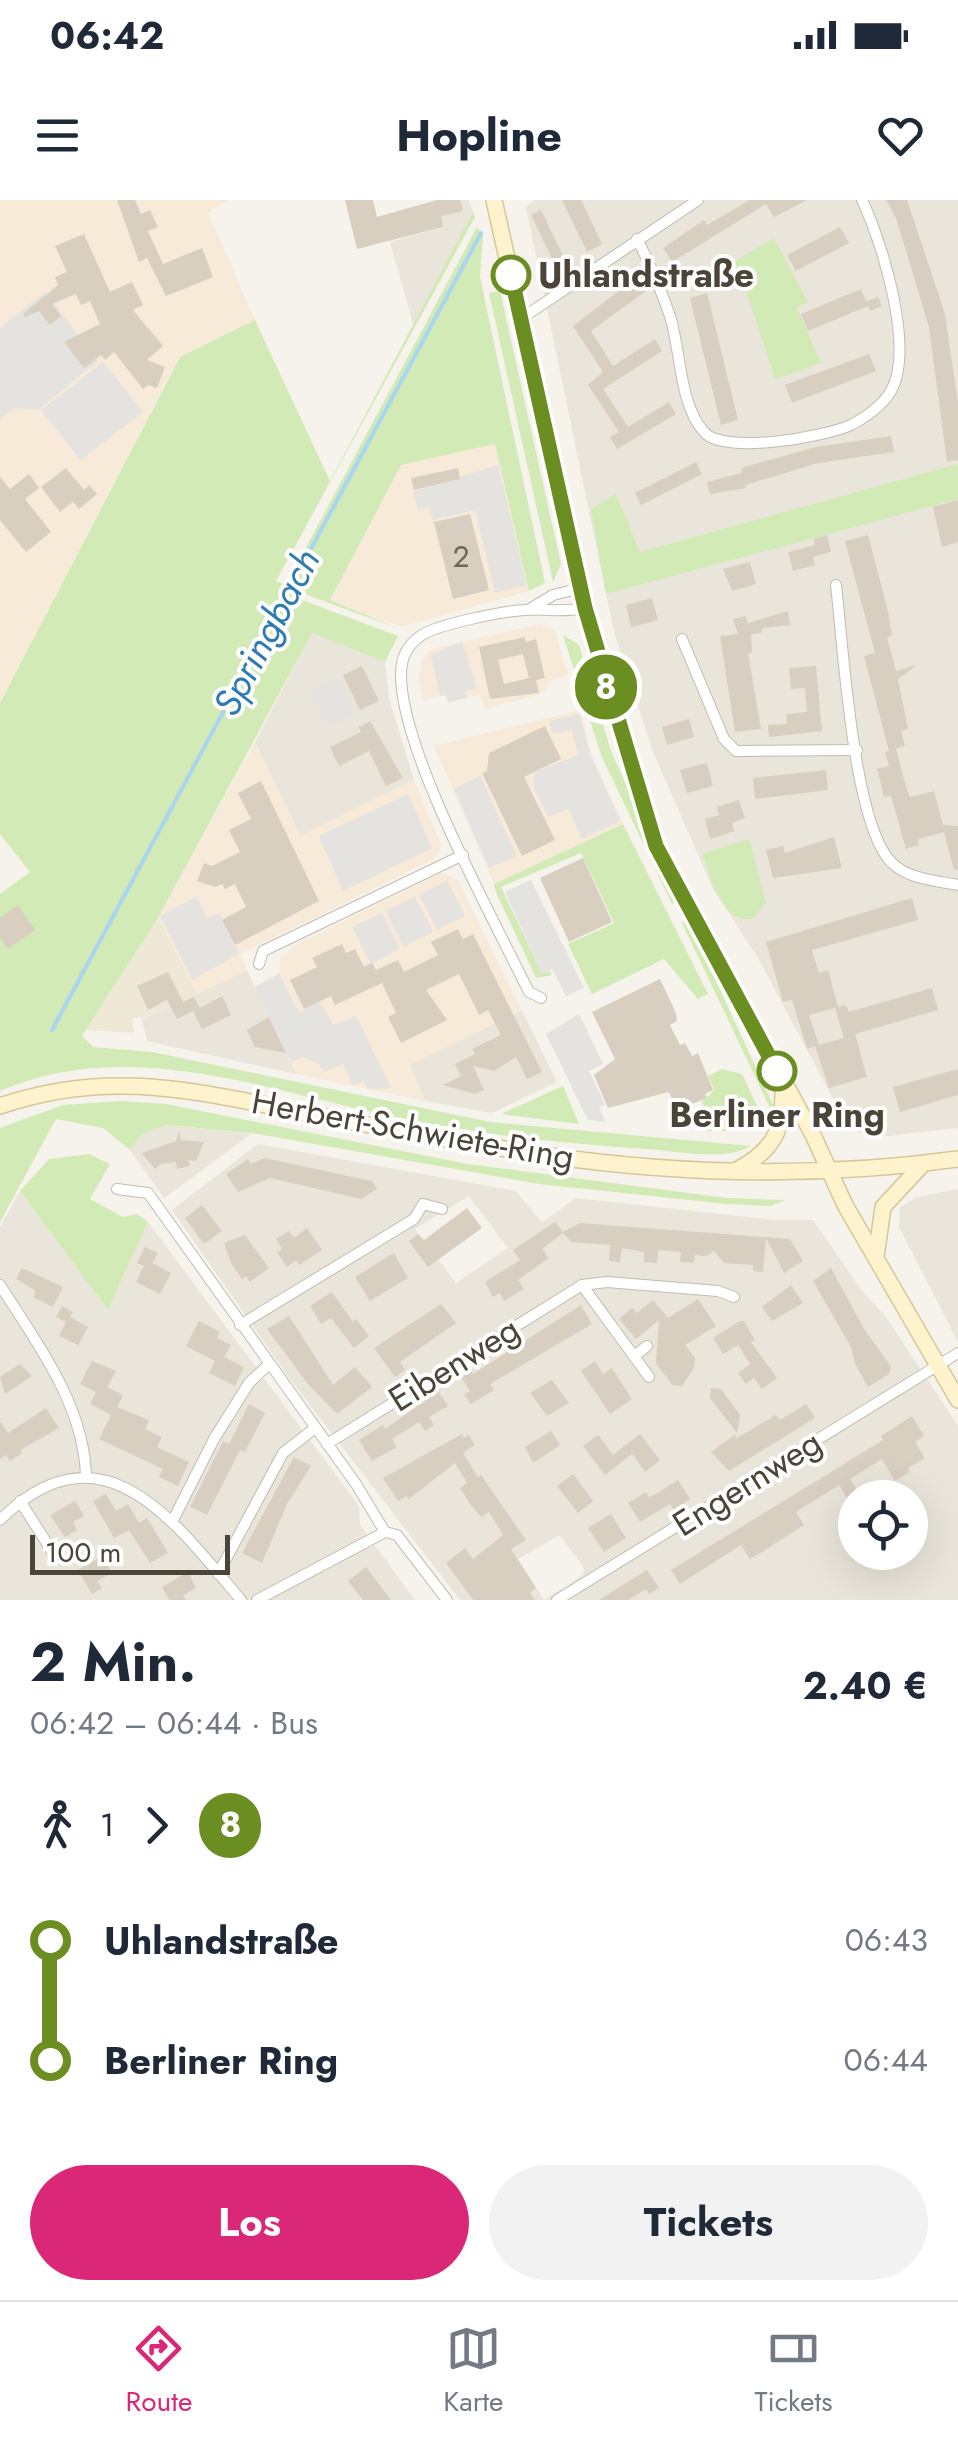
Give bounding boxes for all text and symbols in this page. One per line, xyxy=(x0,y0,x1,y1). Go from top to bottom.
text: 06:42 xyxy=(50,8,164,63)
text: Hopline xyxy=(396,103,562,168)
icon: menu xyxy=(30,108,85,163)
icon: heart xyxy=(873,108,928,163)
place label: Uhlandstraße xyxy=(538,250,754,300)
marker: Uhlandstraße xyxy=(492,256,530,294)
house number: 2 xyxy=(452,535,470,578)
water label: Springbach xyxy=(199,538,333,726)
line badge: 8 xyxy=(574,654,638,720)
text: 8 xyxy=(595,662,617,712)
marker: Berliner Ring xyxy=(758,1052,796,1090)
street label: Herbert-Schwiete-Ring xyxy=(248,1076,578,1182)
place label: Berliner Ring xyxy=(669,1090,885,1140)
street label: Eibenweg xyxy=(379,1304,529,1424)
street label: Engernweg xyxy=(663,1418,831,1548)
map controls xyxy=(838,1480,928,1570)
button: locate xyxy=(838,1480,928,1570)
scale bar xyxy=(30,1530,230,1574)
text: 100 m xyxy=(45,1532,121,1573)
text: 2 Min. xyxy=(30,1622,196,1702)
text: 2.40 € xyxy=(803,1658,928,1713)
text: 06:42 – 06:44 · Bus xyxy=(30,1700,318,1746)
icon: walk xyxy=(30,1798,85,1853)
icon: forward xyxy=(129,1798,184,1853)
text: 8 xyxy=(219,1800,241,1850)
text: 1 xyxy=(100,1802,114,1848)
text: Uhlandstraße xyxy=(104,1913,339,1968)
text: 06:43 xyxy=(845,1917,928,1963)
text: Berliner Ring xyxy=(104,2033,338,2088)
text: 06:44 xyxy=(843,2037,928,2083)
button: Los xyxy=(30,2165,469,2280)
button: Tickets xyxy=(489,2165,928,2280)
tab: Route xyxy=(126,2321,192,2422)
tab: Karte xyxy=(443,2321,503,2422)
tab: Tickets xyxy=(754,2321,832,2422)

